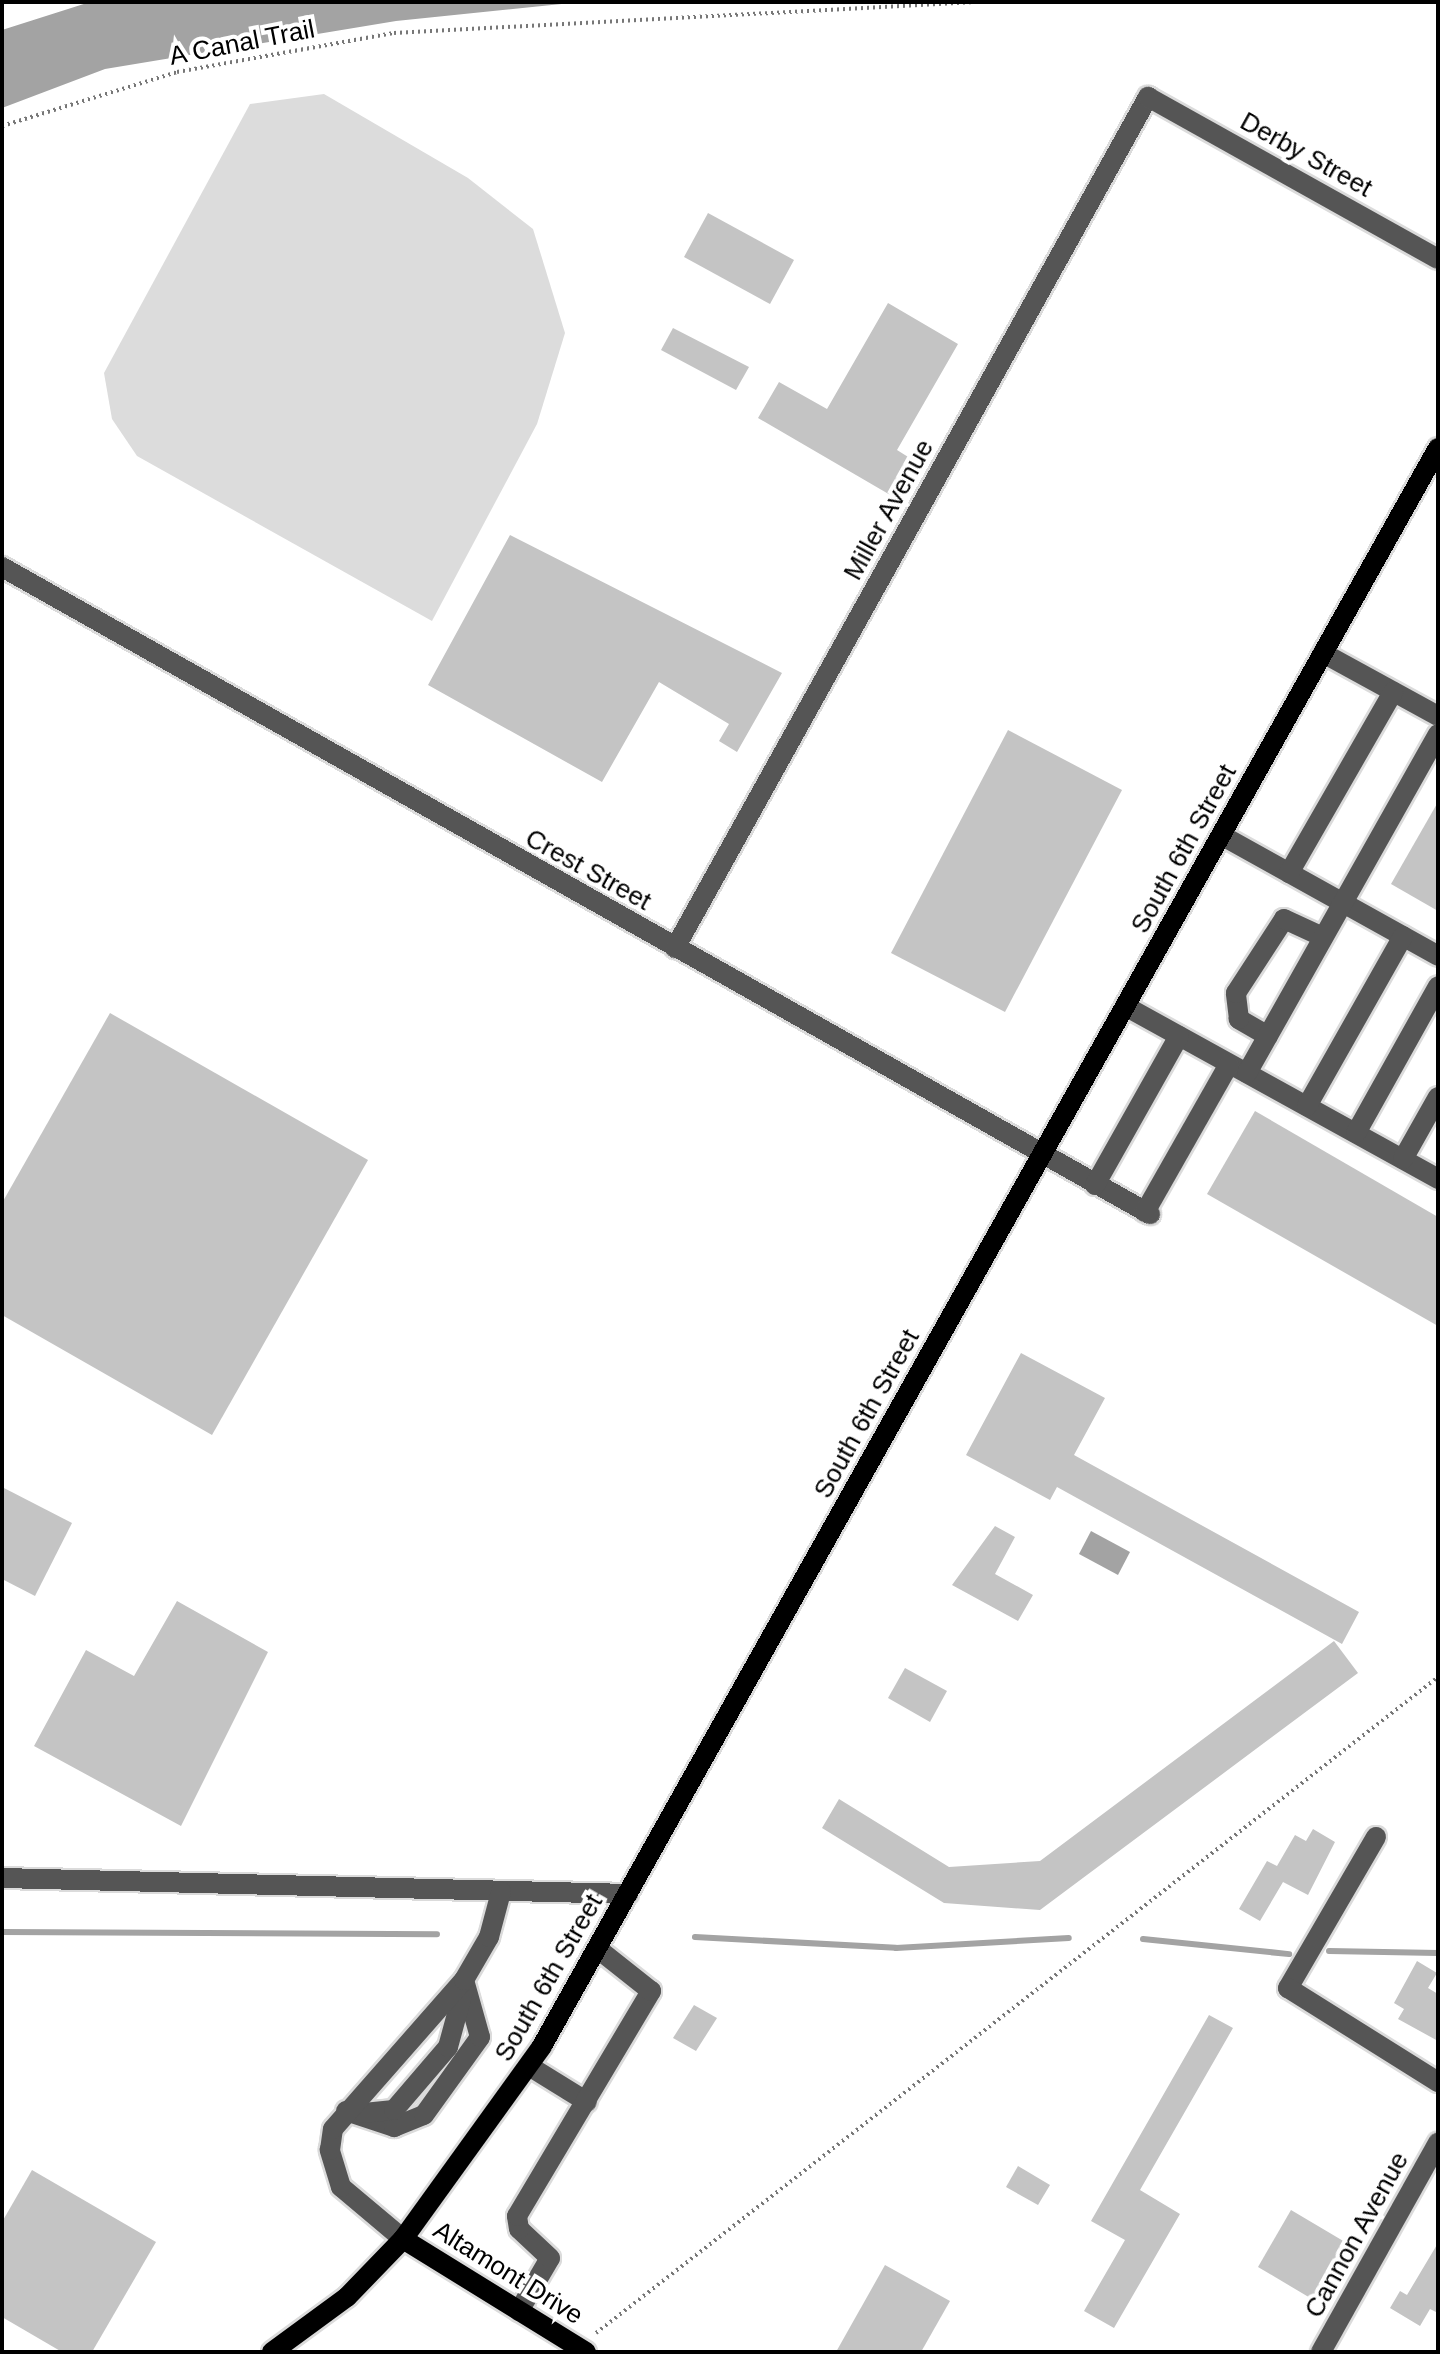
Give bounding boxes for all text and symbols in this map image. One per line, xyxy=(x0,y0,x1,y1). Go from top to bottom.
street label: A Canal Trail xyxy=(166,13,318,73)
street label: Derby Street xyxy=(1235,106,1377,204)
street label: Miller Avenue xyxy=(837,434,941,586)
street label: South 6th Street xyxy=(1125,759,1243,939)
street label: Crest Street xyxy=(520,823,656,917)
street label: South 6th Street xyxy=(808,1324,926,1504)
street label: South 6th Street xyxy=(489,1889,609,2067)
street label: Cannon Avenue xyxy=(1298,2146,1416,2324)
street label: Altamont Drive xyxy=(427,2215,589,2331)

